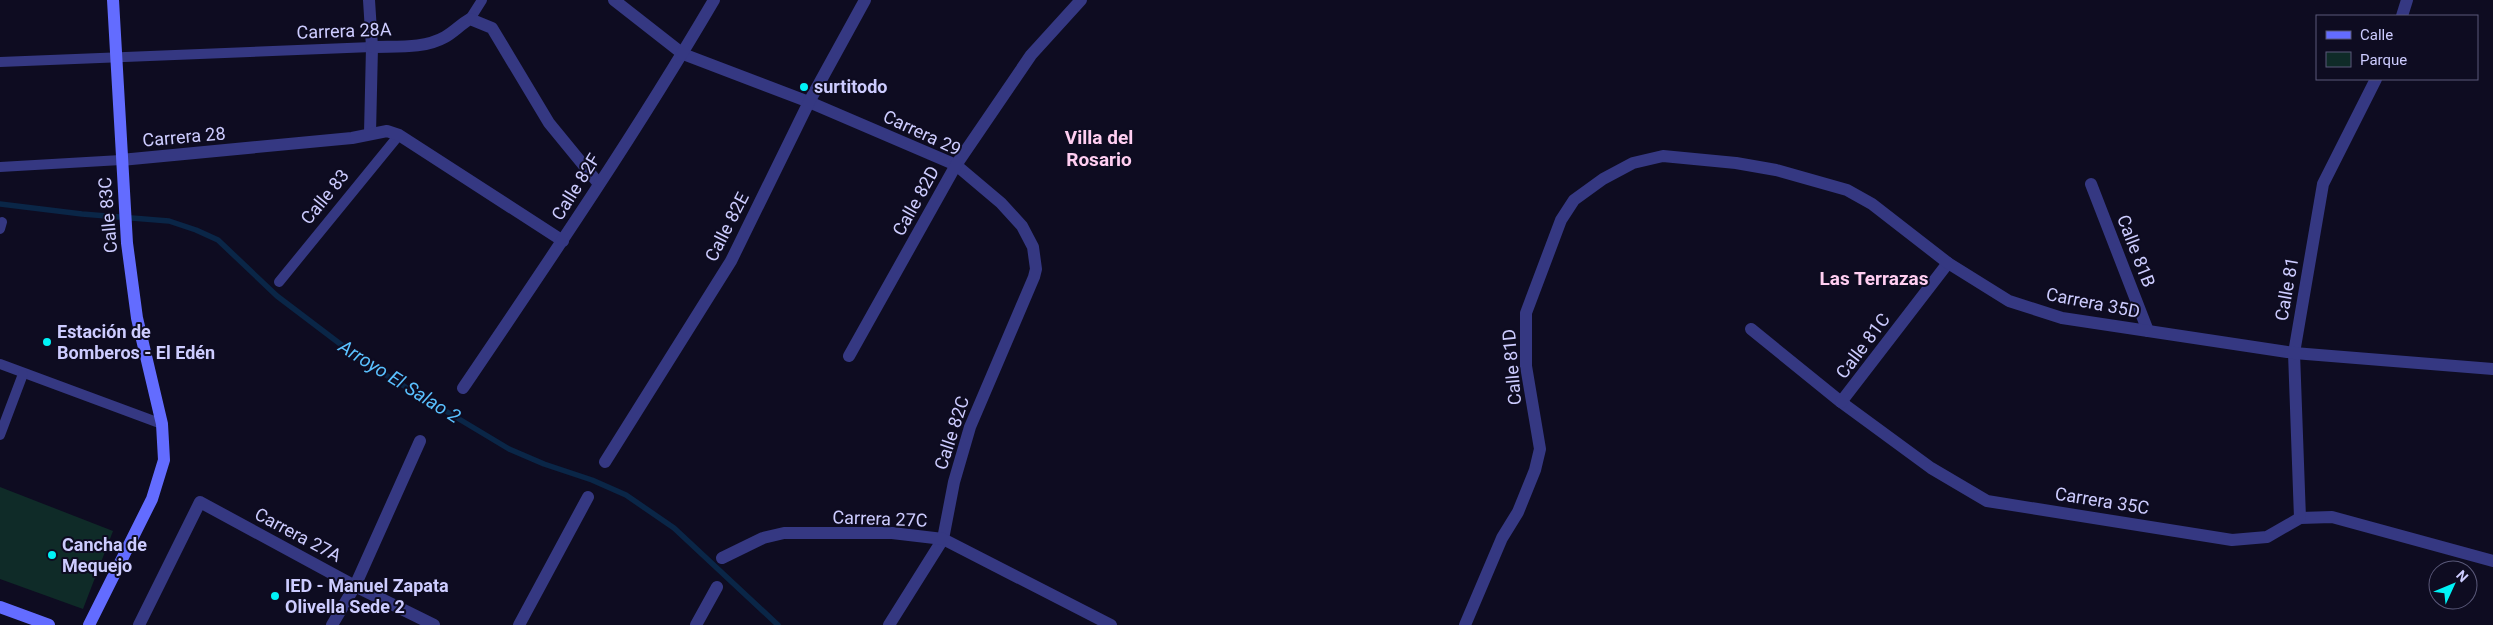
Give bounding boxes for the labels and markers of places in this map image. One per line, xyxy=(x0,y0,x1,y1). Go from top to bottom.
place label: surtitodo xyxy=(814,76,888,97)
marker: surtitodo xyxy=(798,81,810,93)
place label: Estación de Bomberos - El Edén xyxy=(57,321,215,363)
marker: Estación de Bomberos - El Edén xyxy=(41,336,53,348)
place label: Cancha de Mequejo xyxy=(62,534,147,576)
marker: Cancha de Mequejo xyxy=(46,549,58,561)
place label: IED - Manuel Zapata Olivella Sede 2 xyxy=(285,575,449,617)
marker: IED - Manuel Zapata Olivella Sede 2 xyxy=(269,590,281,602)

